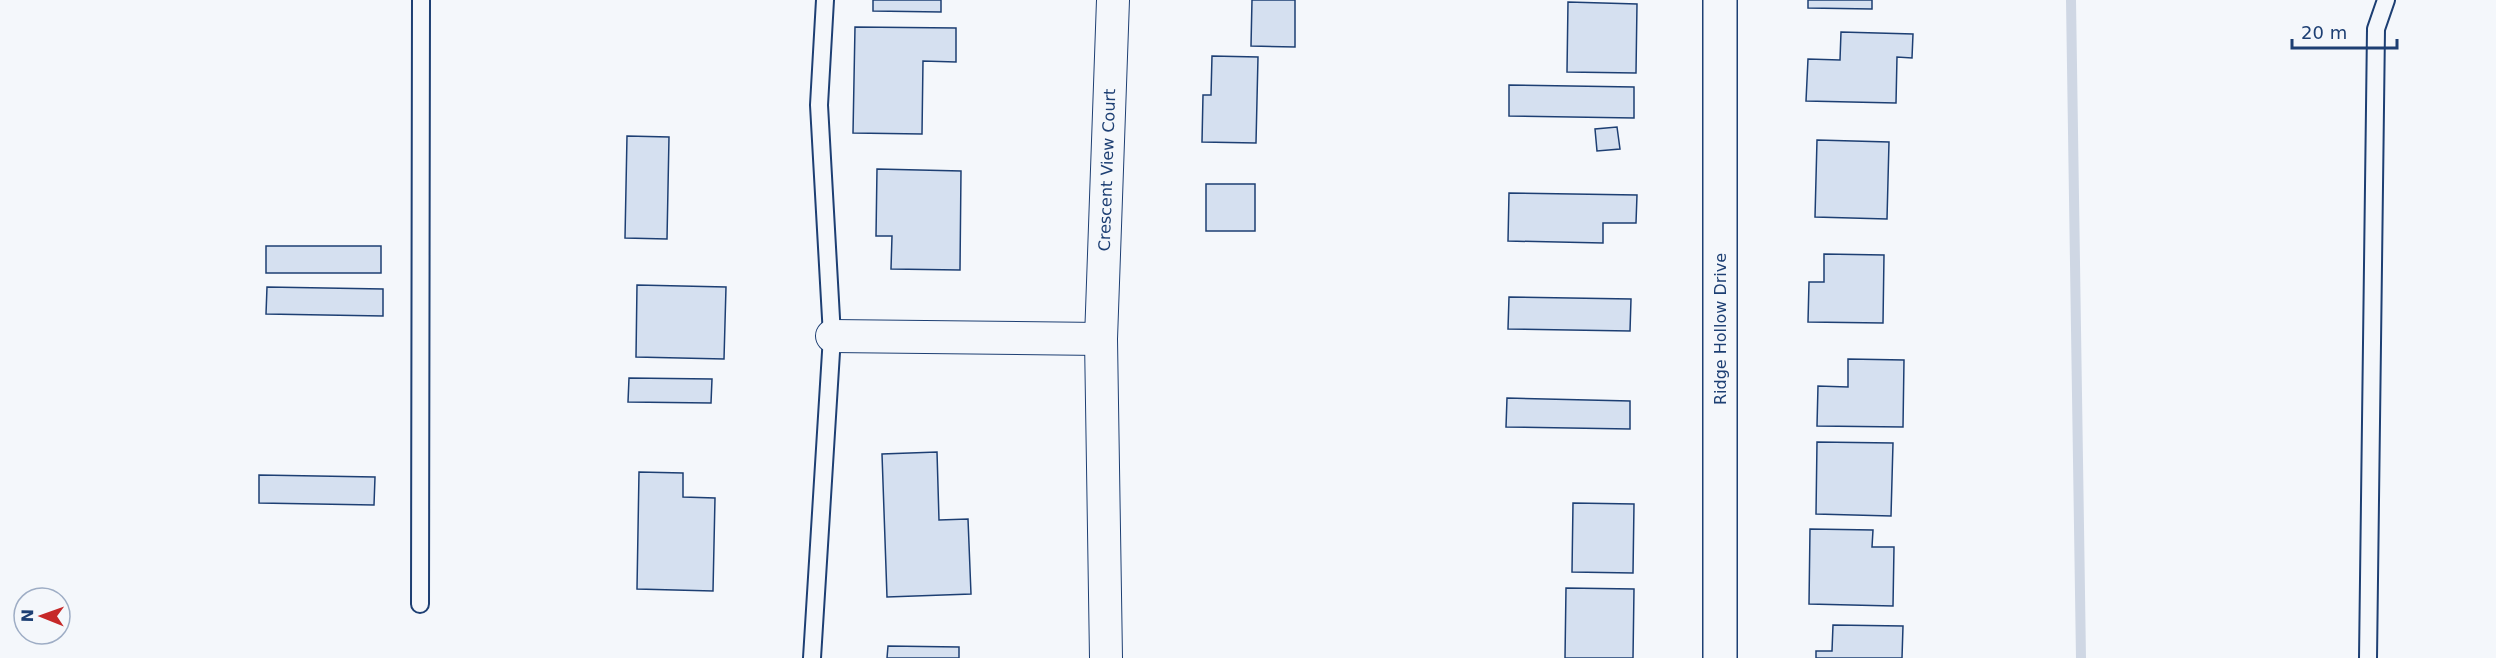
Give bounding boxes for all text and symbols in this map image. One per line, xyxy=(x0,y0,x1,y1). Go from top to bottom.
scale bar xyxy=(2292,12,2397,50)
text: 20 m xyxy=(2301,22,2347,43)
street label: Crescent View Court xyxy=(1095,88,1119,252)
street label: Ridge Hollow Drive xyxy=(1711,253,1730,405)
north arrow xyxy=(12,586,72,646)
text: N xyxy=(18,609,37,623)

